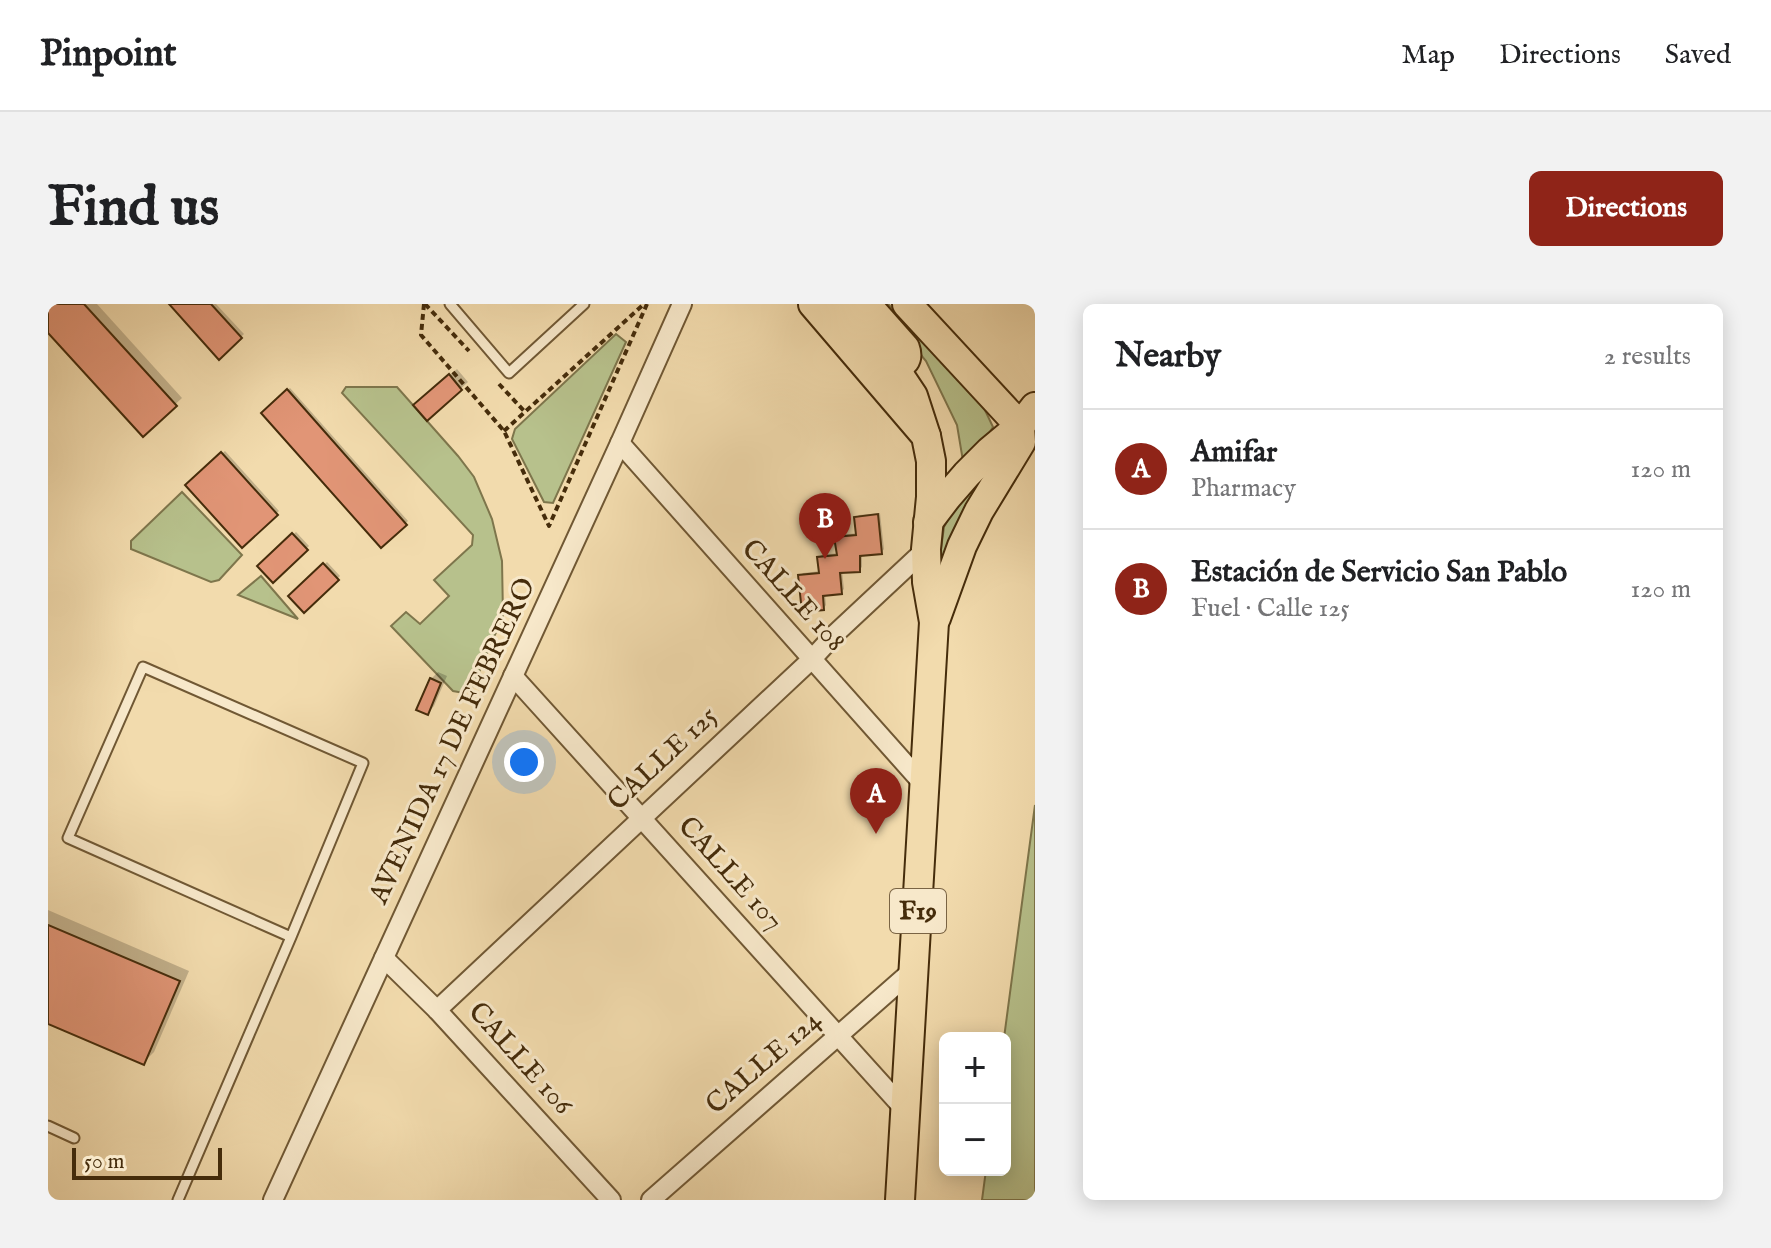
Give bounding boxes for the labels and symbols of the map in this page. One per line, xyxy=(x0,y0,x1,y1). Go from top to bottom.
pin: B xyxy=(799,493,851,559)
street label: CALLE 108 xyxy=(733,533,853,659)
street label: AVENIDA 17 DE FEBRERO xyxy=(362,572,544,911)
street label: CALLE 125 xyxy=(601,699,725,819)
your location xyxy=(504,742,544,782)
pin: A xyxy=(850,768,902,834)
street label: CALLE 107 xyxy=(670,810,790,938)
road number: F19 xyxy=(890,889,946,933)
street label: CALLE 106 xyxy=(460,995,581,1124)
street label: CALLE 124 xyxy=(699,1003,829,1123)
scale bar xyxy=(72,1144,222,1180)

